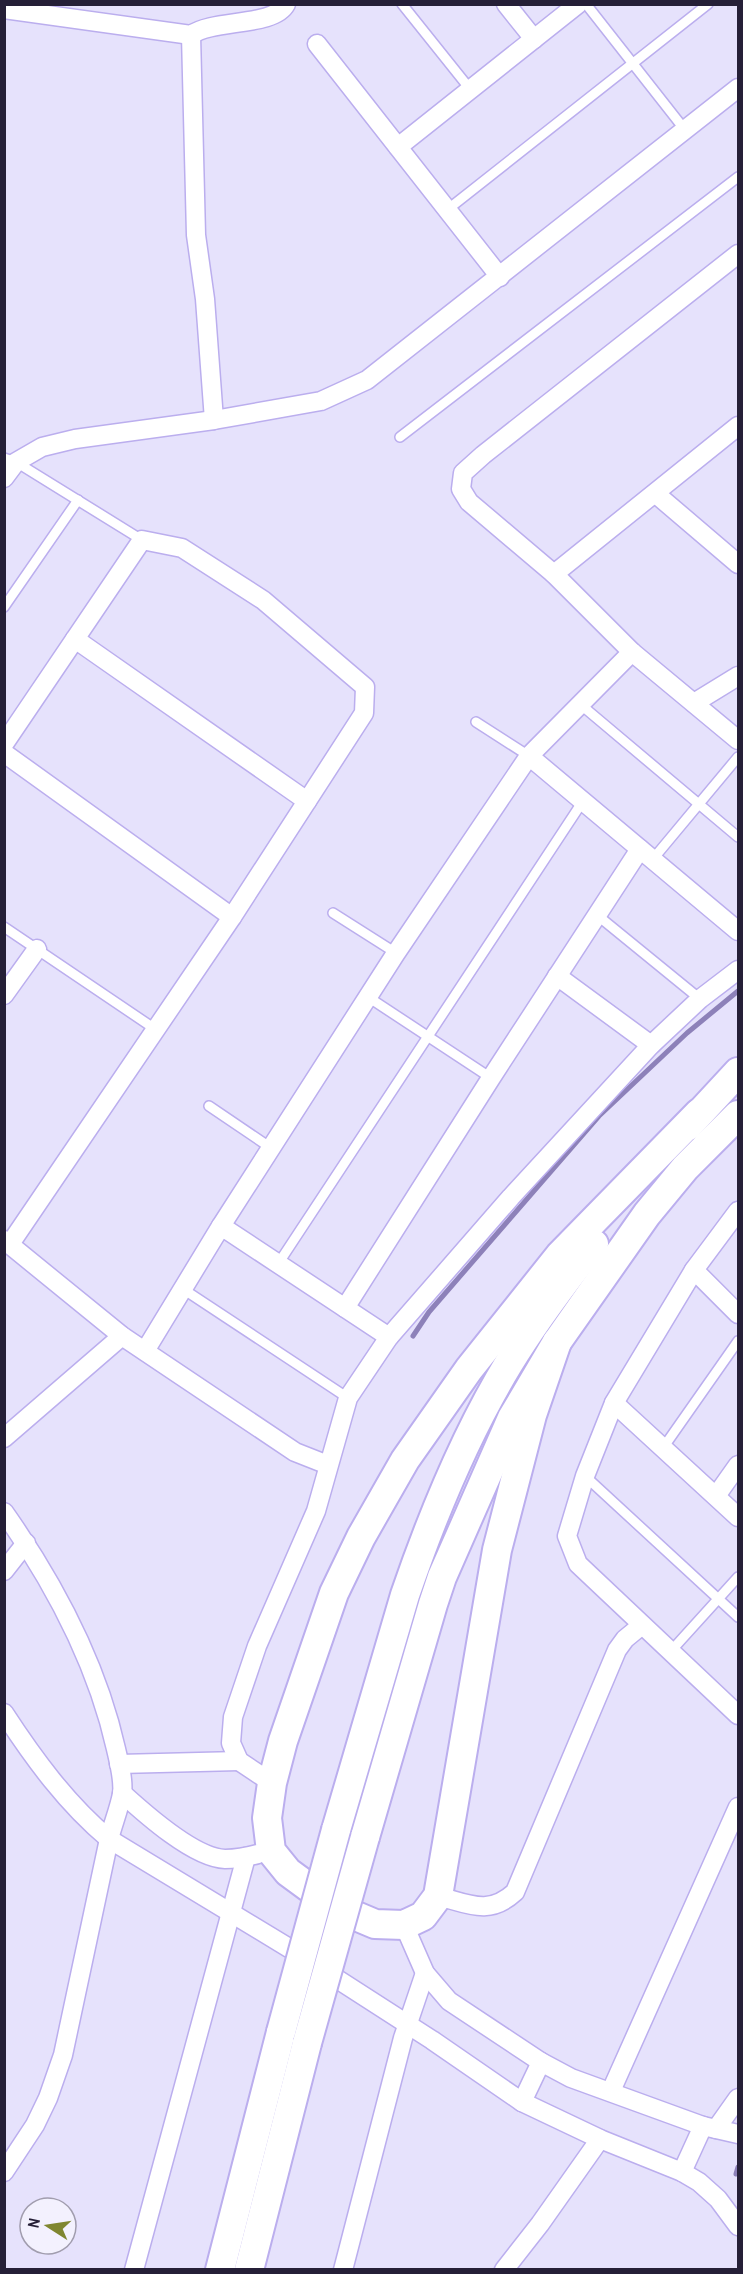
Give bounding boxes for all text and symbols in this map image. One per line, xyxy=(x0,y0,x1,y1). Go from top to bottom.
north arrow xyxy=(18,2196,78,2256)
text: N xyxy=(22,2216,45,2230)

